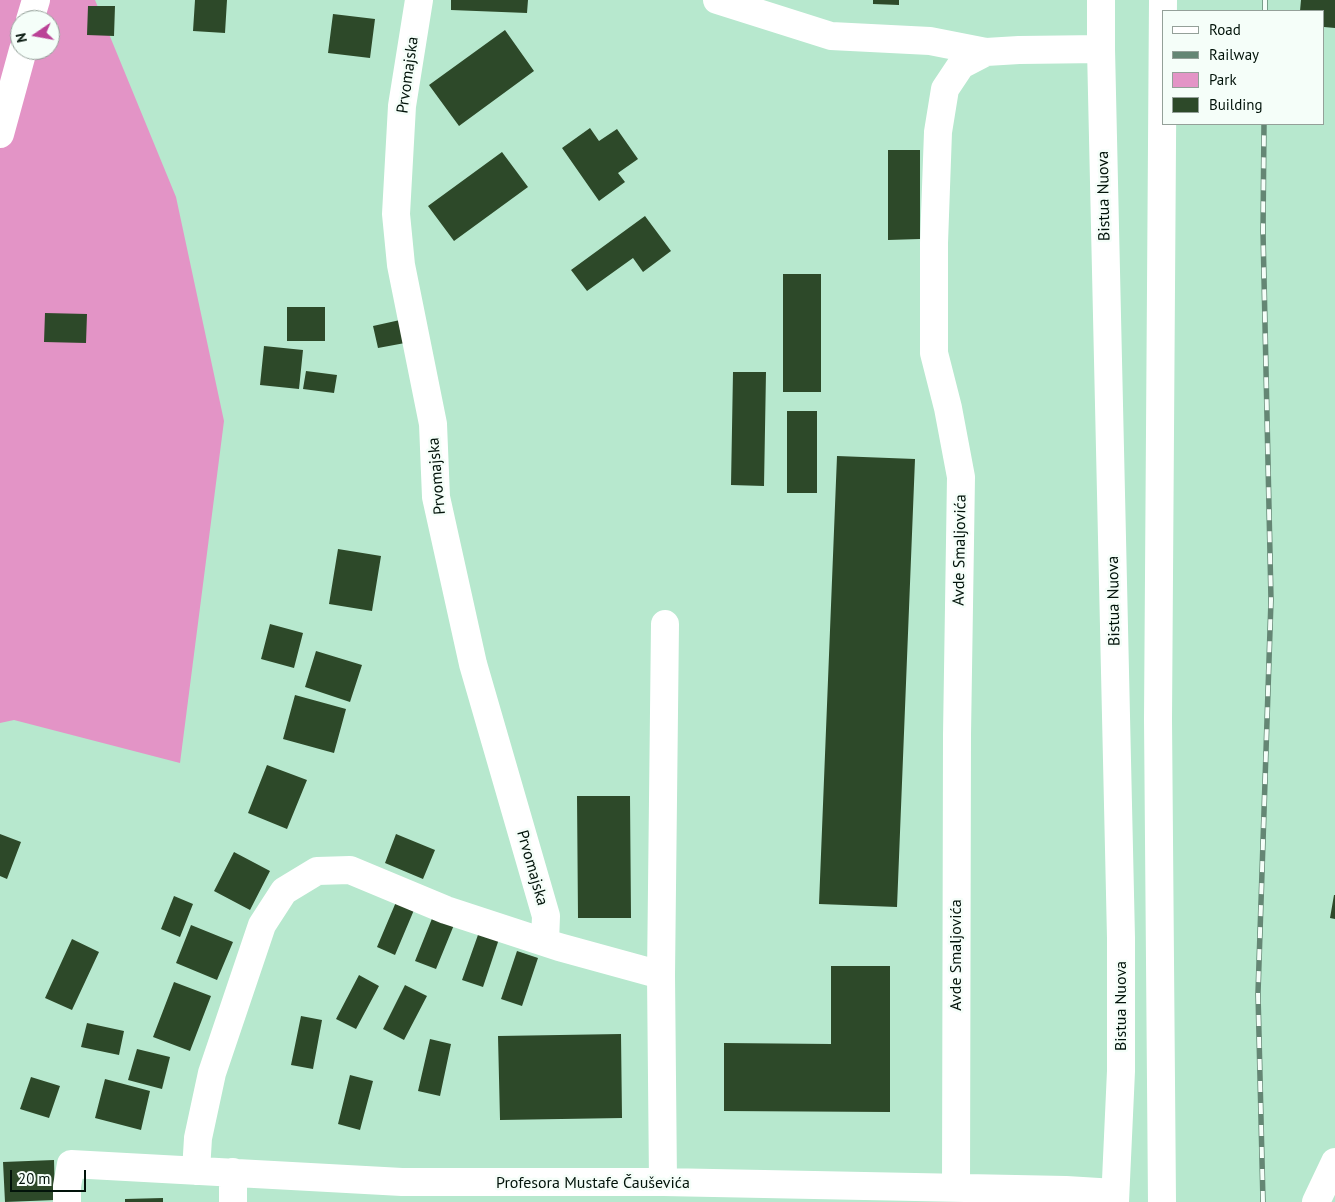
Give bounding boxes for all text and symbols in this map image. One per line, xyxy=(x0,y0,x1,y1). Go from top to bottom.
north arrow xyxy=(10,10,60,60)
legend xyxy=(1162,10,1325,125)
text: Road xyxy=(1209,20,1241,39)
text: N xyxy=(12,32,31,44)
street label: Prvomajska xyxy=(393,35,423,115)
text: Railway xyxy=(1209,45,1259,64)
text: Park xyxy=(1209,70,1237,89)
text: Building xyxy=(1209,95,1263,114)
street label: Bistua Nuova xyxy=(1094,151,1114,241)
street label: Prvomajska xyxy=(424,437,450,515)
street label: Avde Smaljovića xyxy=(949,494,971,606)
street label: Bistua Nuova xyxy=(1104,556,1124,646)
street label: Prvomajska xyxy=(512,828,552,908)
street label: Avde Smaljovića xyxy=(946,899,966,1011)
street label: Bistua Nuova xyxy=(1111,961,1131,1051)
scale bar xyxy=(12,1160,89,1192)
text: 20 m xyxy=(18,1169,51,1188)
street label: Profesora Mustafe Čauševića xyxy=(496,1173,690,1193)

